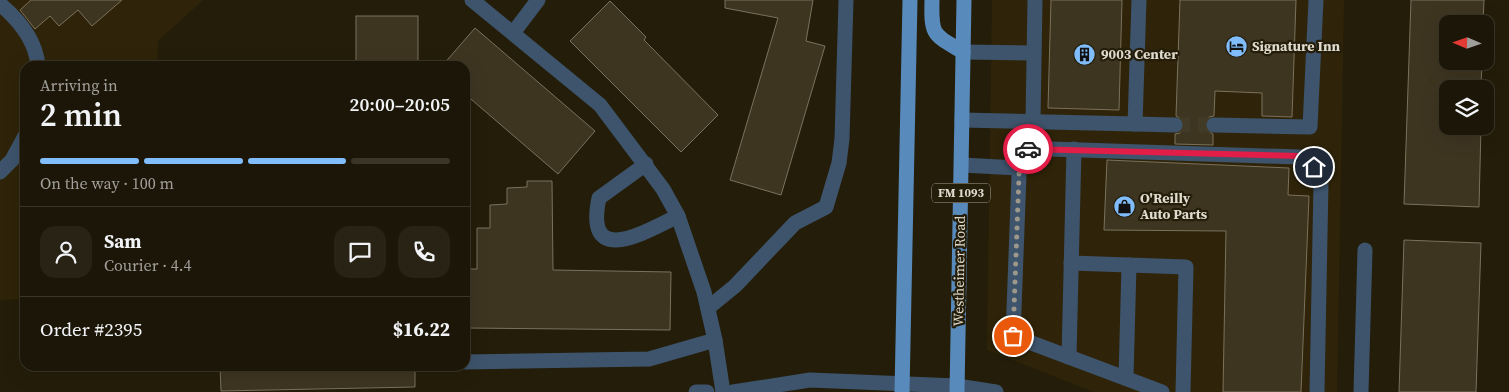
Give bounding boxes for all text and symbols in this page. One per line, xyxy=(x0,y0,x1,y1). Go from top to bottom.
north arrow xyxy=(1439,15,1494,70)
map controls xyxy=(1439,15,1494,135)
hotel icon: Signature Inn xyxy=(1224,34,1248,58)
place label: Signature Inn xyxy=(1252,36,1341,56)
building icon: 9003 Center xyxy=(1073,42,1097,66)
place label: 9003 Center xyxy=(1101,44,1178,64)
text: Arriving in xyxy=(40,74,118,96)
button: layers xyxy=(1439,80,1494,135)
text: 20:00–20:05 xyxy=(350,91,450,117)
text: 2 min xyxy=(40,93,122,137)
courier xyxy=(1003,124,1053,174)
icon: car xyxy=(1014,135,1042,163)
pin xyxy=(1293,146,1335,188)
icon: home xyxy=(1300,153,1328,181)
text: On the way · 100 m xyxy=(40,172,174,194)
road number: FM 1093 xyxy=(932,184,990,202)
place label: O'Reilly Auto Parts xyxy=(1140,188,1208,224)
shop icon: O'Reilly Auto Parts xyxy=(1112,194,1136,218)
street label: Westheimer Road xyxy=(948,215,970,326)
button: person xyxy=(40,226,92,278)
button: chat xyxy=(334,226,386,278)
button: phone xyxy=(398,226,450,278)
text: Sam xyxy=(104,228,142,254)
text: Courier · 4.4 xyxy=(104,254,192,276)
pin xyxy=(992,315,1034,357)
text: Order #2395 xyxy=(40,316,142,342)
text: $16.22 xyxy=(393,316,450,342)
icon: bag xyxy=(999,322,1027,350)

